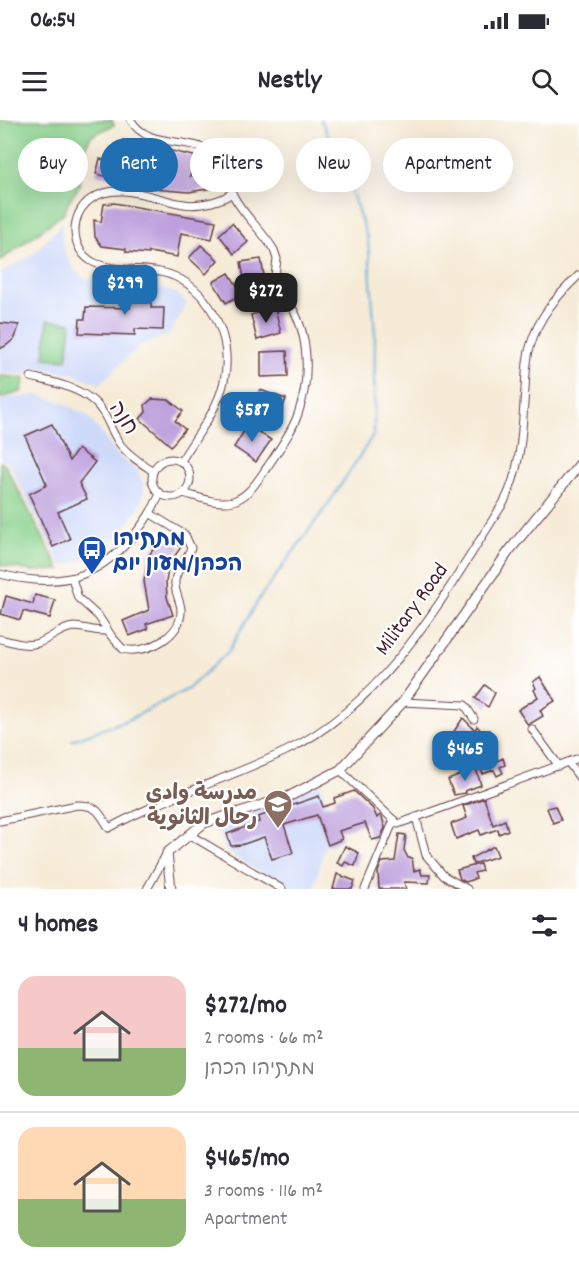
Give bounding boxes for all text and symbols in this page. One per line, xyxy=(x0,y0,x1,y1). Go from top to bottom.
text: 06:54 xyxy=(30,6,76,37)
text: Nestly xyxy=(258,62,321,101)
icon: menu xyxy=(18,65,51,98)
icon: search xyxy=(528,65,561,98)
chip: Buy xyxy=(18,138,88,192)
chip: Rent xyxy=(100,138,178,192)
chip: Filters xyxy=(190,138,284,192)
chip: New xyxy=(296,138,371,192)
chip: Apartment xyxy=(383,138,513,192)
pin: $299 xyxy=(89,265,161,316)
text: $299 xyxy=(106,270,144,298)
pin: $272 xyxy=(230,273,302,324)
text: $272 xyxy=(248,278,284,306)
pin: $587 xyxy=(216,392,288,443)
street label: חנה xyxy=(99,396,145,442)
text: $587 xyxy=(234,397,270,425)
place label: מתתיהו הכהן/מעון יום xyxy=(113,525,242,581)
bus stop icon: מתתיהו הכהן/מעון יום xyxy=(76,534,108,576)
street label: Military Road xyxy=(369,557,457,663)
pin: $465 xyxy=(429,731,501,782)
text: $465 xyxy=(446,736,484,764)
place label: مدرسة وادي رحال الثانوية xyxy=(146,779,257,835)
school or university icon: مدرسة وادي رحال الثانوية xyxy=(262,788,294,830)
text: 4 homes xyxy=(18,907,98,944)
icon: filters xyxy=(528,909,561,942)
text: $272/mo xyxy=(204,988,287,1025)
icon: home xyxy=(66,1000,138,1072)
text: 2 rooms · 66 m² xyxy=(204,1025,324,1053)
text: מתתיהו הכהן xyxy=(204,1056,315,1084)
text: $465/mo xyxy=(204,1141,290,1178)
icon: home xyxy=(66,1151,138,1223)
text: 3 rooms · 116 m² xyxy=(204,1178,323,1206)
text: Apartment xyxy=(204,1206,287,1234)

